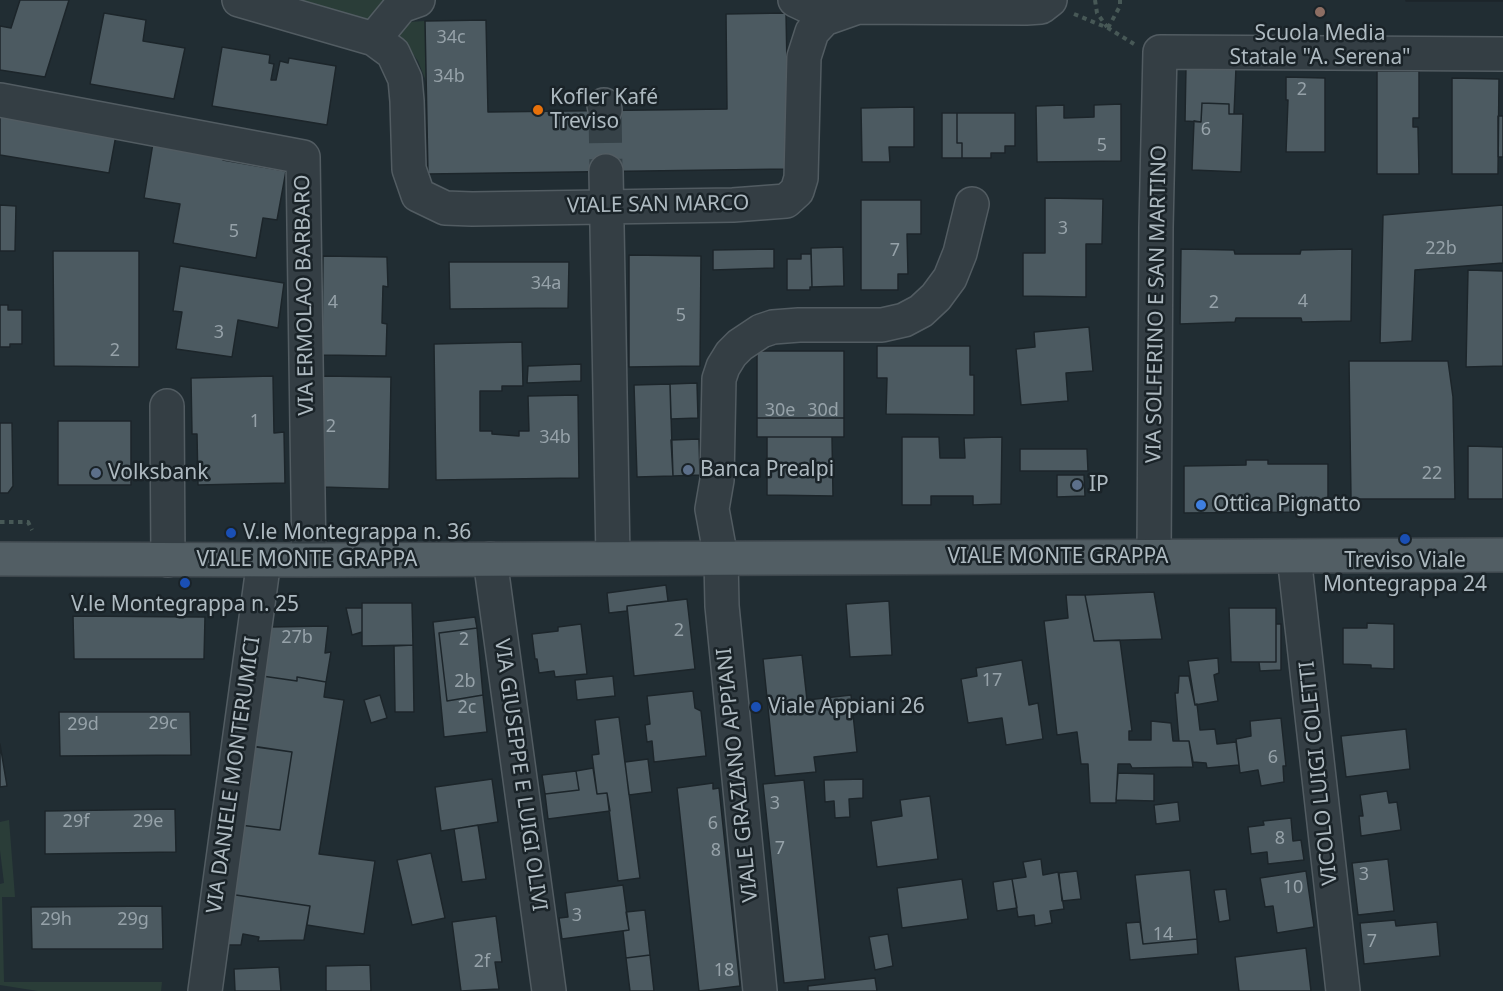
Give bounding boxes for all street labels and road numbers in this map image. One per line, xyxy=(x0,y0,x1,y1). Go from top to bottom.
street label: VIA SOLFERINO E SAN MARTINO xyxy=(1142,145,1172,463)
street label: VIA ERMOLAO BARBARO xyxy=(290,174,320,416)
street label: VIALE SAN MARCO xyxy=(567,191,749,219)
street label: VIALE MONTE GRAPPA xyxy=(947,544,1169,570)
street label: VIALE MONTE GRAPPA xyxy=(196,547,418,573)
street label: VIA DANIELE MONTERUMICI xyxy=(202,635,266,915)
street label: VIA GIUSEPPE E LUIGI OLIVI xyxy=(488,637,552,913)
street label: VIALE GRAZIANO APPIANI xyxy=(712,646,764,904)
street label: VICOLO LUIGI COLETTI xyxy=(1295,660,1343,886)

